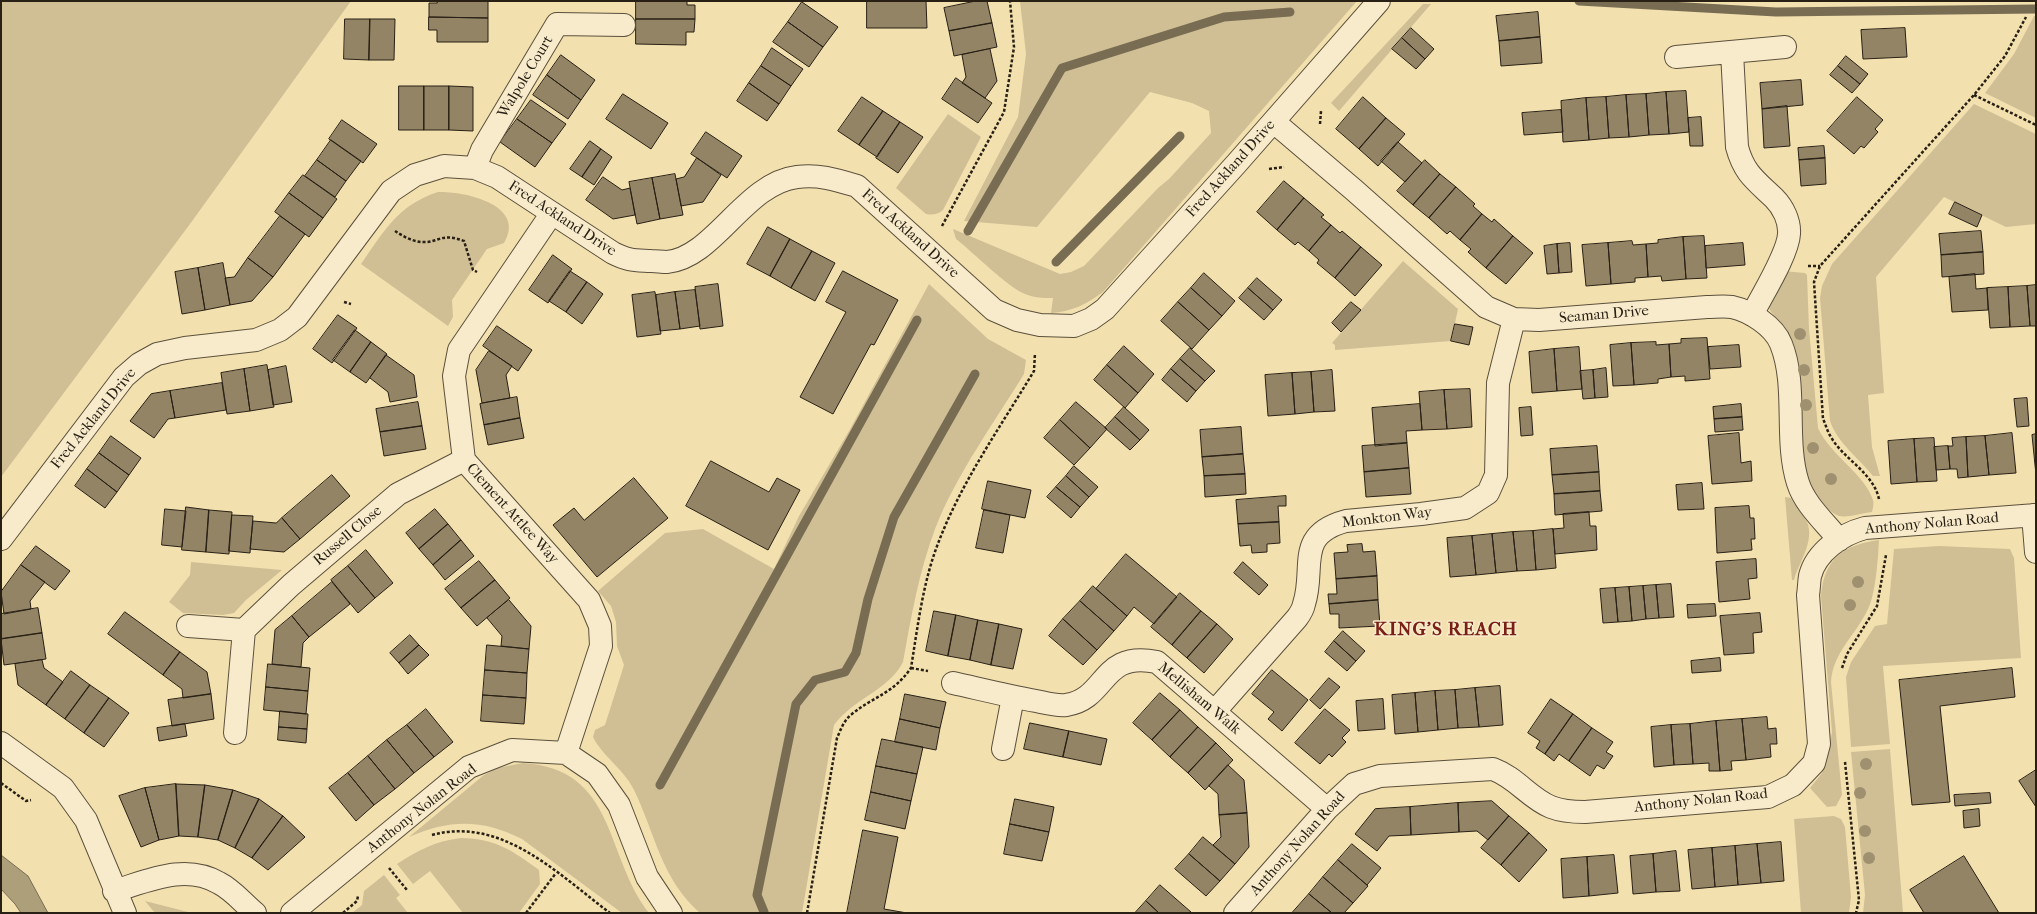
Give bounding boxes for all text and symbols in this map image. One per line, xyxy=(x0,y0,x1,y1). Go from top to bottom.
street label: Walpole Court xyxy=(494,33,558,121)
street label: Fred Ackland Drive xyxy=(1183,117,1279,221)
street label: Fred Ackland Drive xyxy=(505,177,619,261)
street label: Fred Ackland Drive xyxy=(858,186,962,282)
street label: Seaman Drive xyxy=(1558,302,1650,328)
street label: Fred Ackland Drive xyxy=(48,365,140,473)
street label: Clement Attlee Way xyxy=(462,460,562,568)
street label: Russell Close xyxy=(310,502,386,570)
street label: Monkton Way xyxy=(1341,504,1433,532)
street label: Anthony Nolan Road xyxy=(1864,509,2000,539)
district label: KING'S REACH xyxy=(1374,619,1518,641)
street label: Mellisham Walk xyxy=(1154,659,1244,739)
street label: Anthony Nolan Road xyxy=(364,761,480,857)
street label: Anthony Nolan Road xyxy=(1633,785,1769,817)
street label: Anthony Nolan Road xyxy=(1246,788,1350,900)

